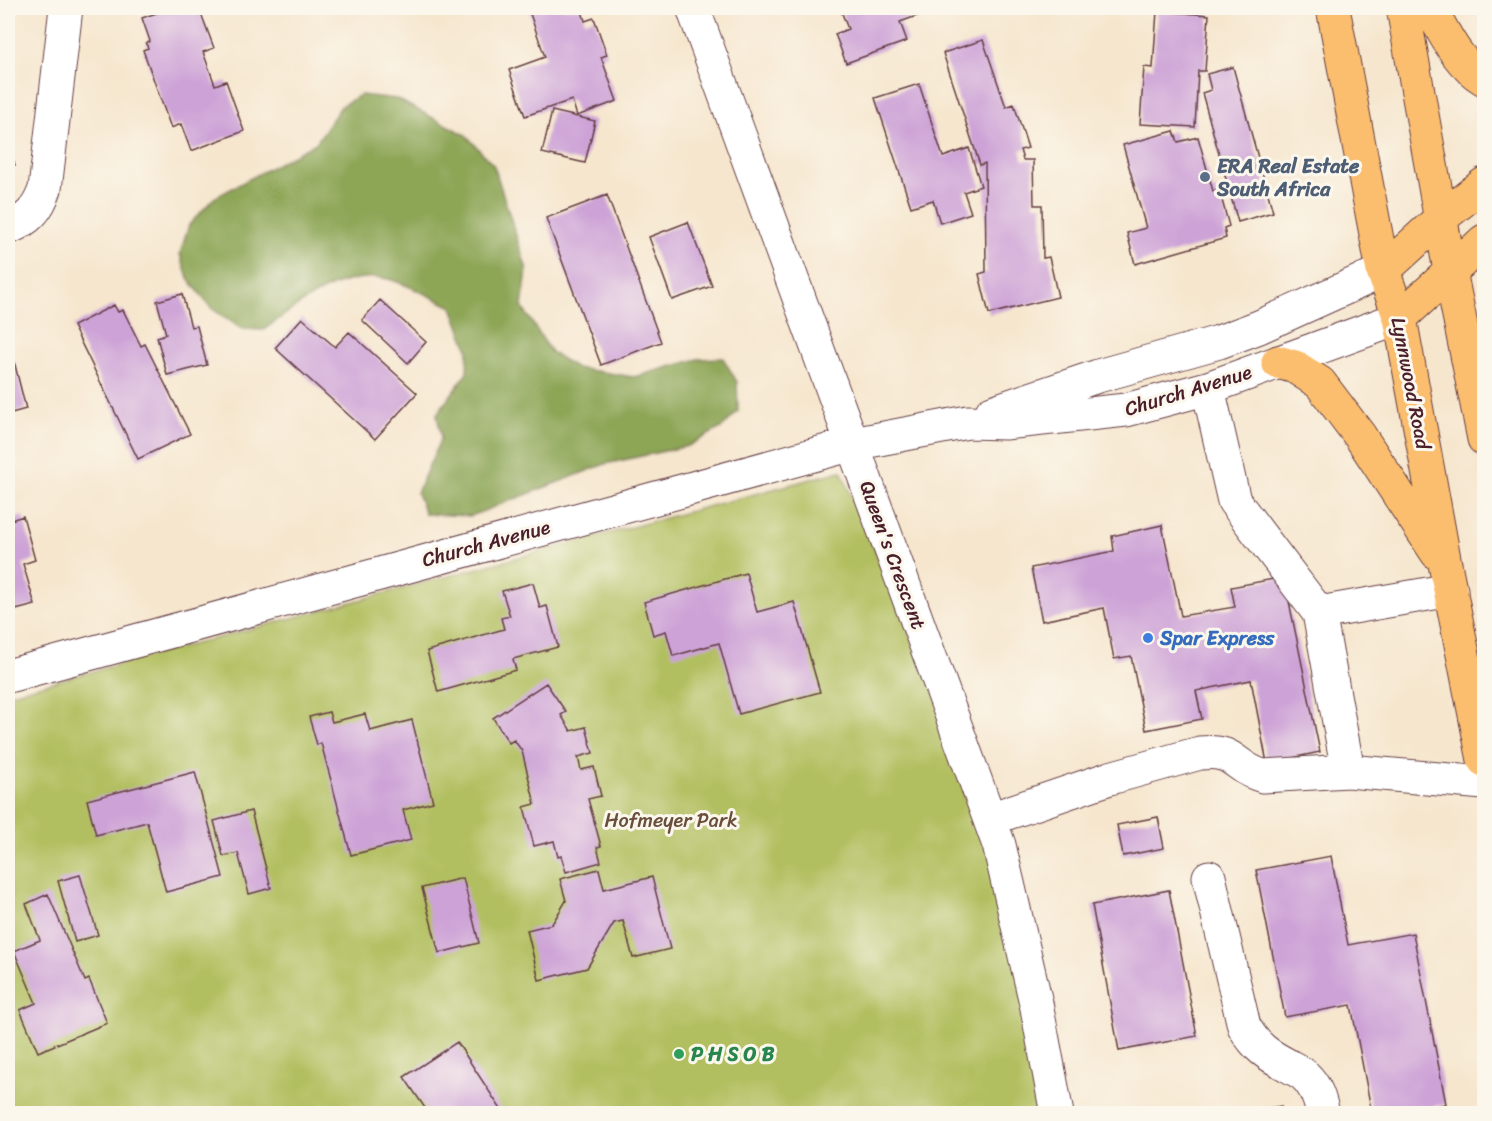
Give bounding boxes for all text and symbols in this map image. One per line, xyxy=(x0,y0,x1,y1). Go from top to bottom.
place label: ERA Real Estate South Africa xyxy=(1216,149,1360,207)
marker: ERA Real Estate South Africa xyxy=(1198,170,1212,184)
street label: Lynnwood Road xyxy=(1381,314,1441,454)
street label: Church Avenue xyxy=(1120,354,1256,426)
street label: Queen's Crescent xyxy=(849,476,936,635)
street label: Church Avenue xyxy=(418,509,554,577)
place label: Spar Express xyxy=(1159,621,1275,656)
marker: Spar Express xyxy=(1141,631,1155,645)
park label: Hofmeyer Park xyxy=(604,803,738,838)
place label: P H S O B xyxy=(691,1037,775,1072)
marker: P H S O B xyxy=(672,1047,686,1061)

